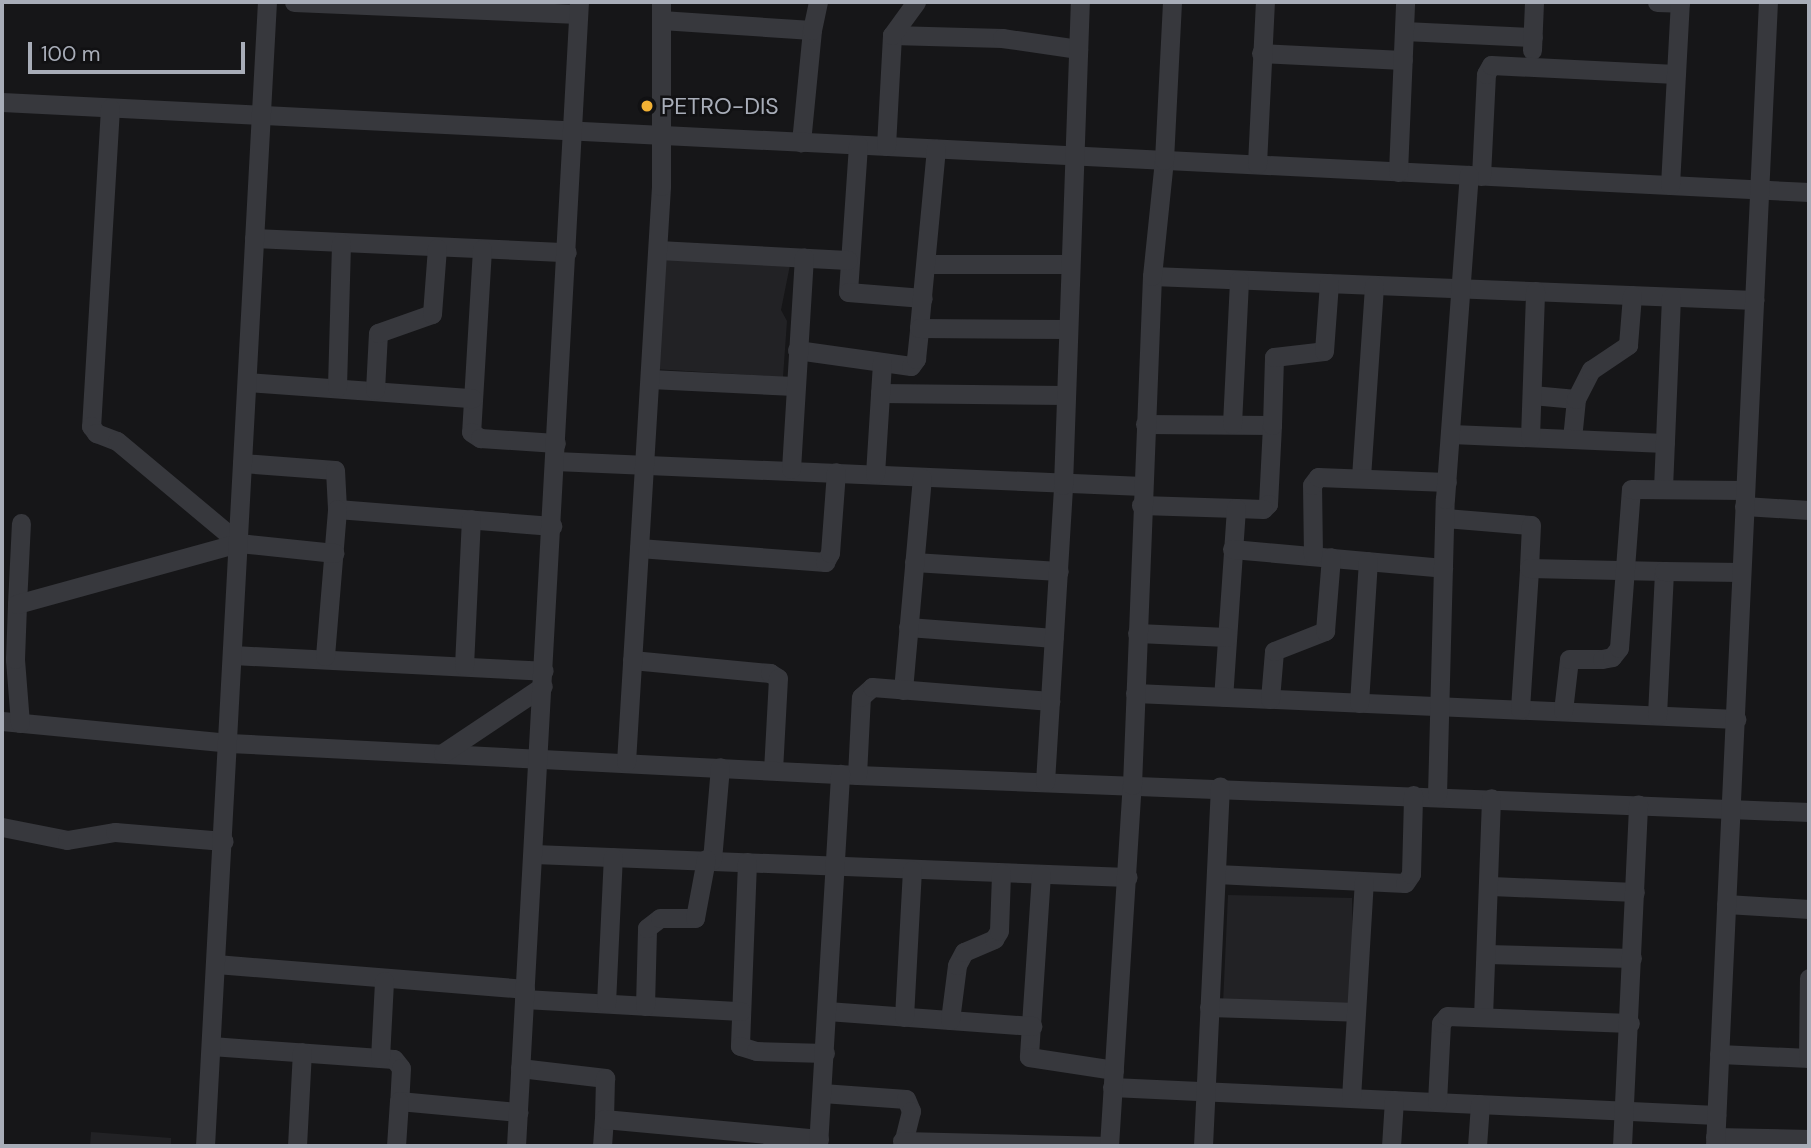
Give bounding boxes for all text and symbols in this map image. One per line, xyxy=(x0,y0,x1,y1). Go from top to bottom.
scale bar xyxy=(32,28,248,72)
text: 100 m xyxy=(41,40,101,68)
place label: PETRO-DIS xyxy=(661,92,779,120)
marker: PETRO-DIS xyxy=(639,98,655,114)

